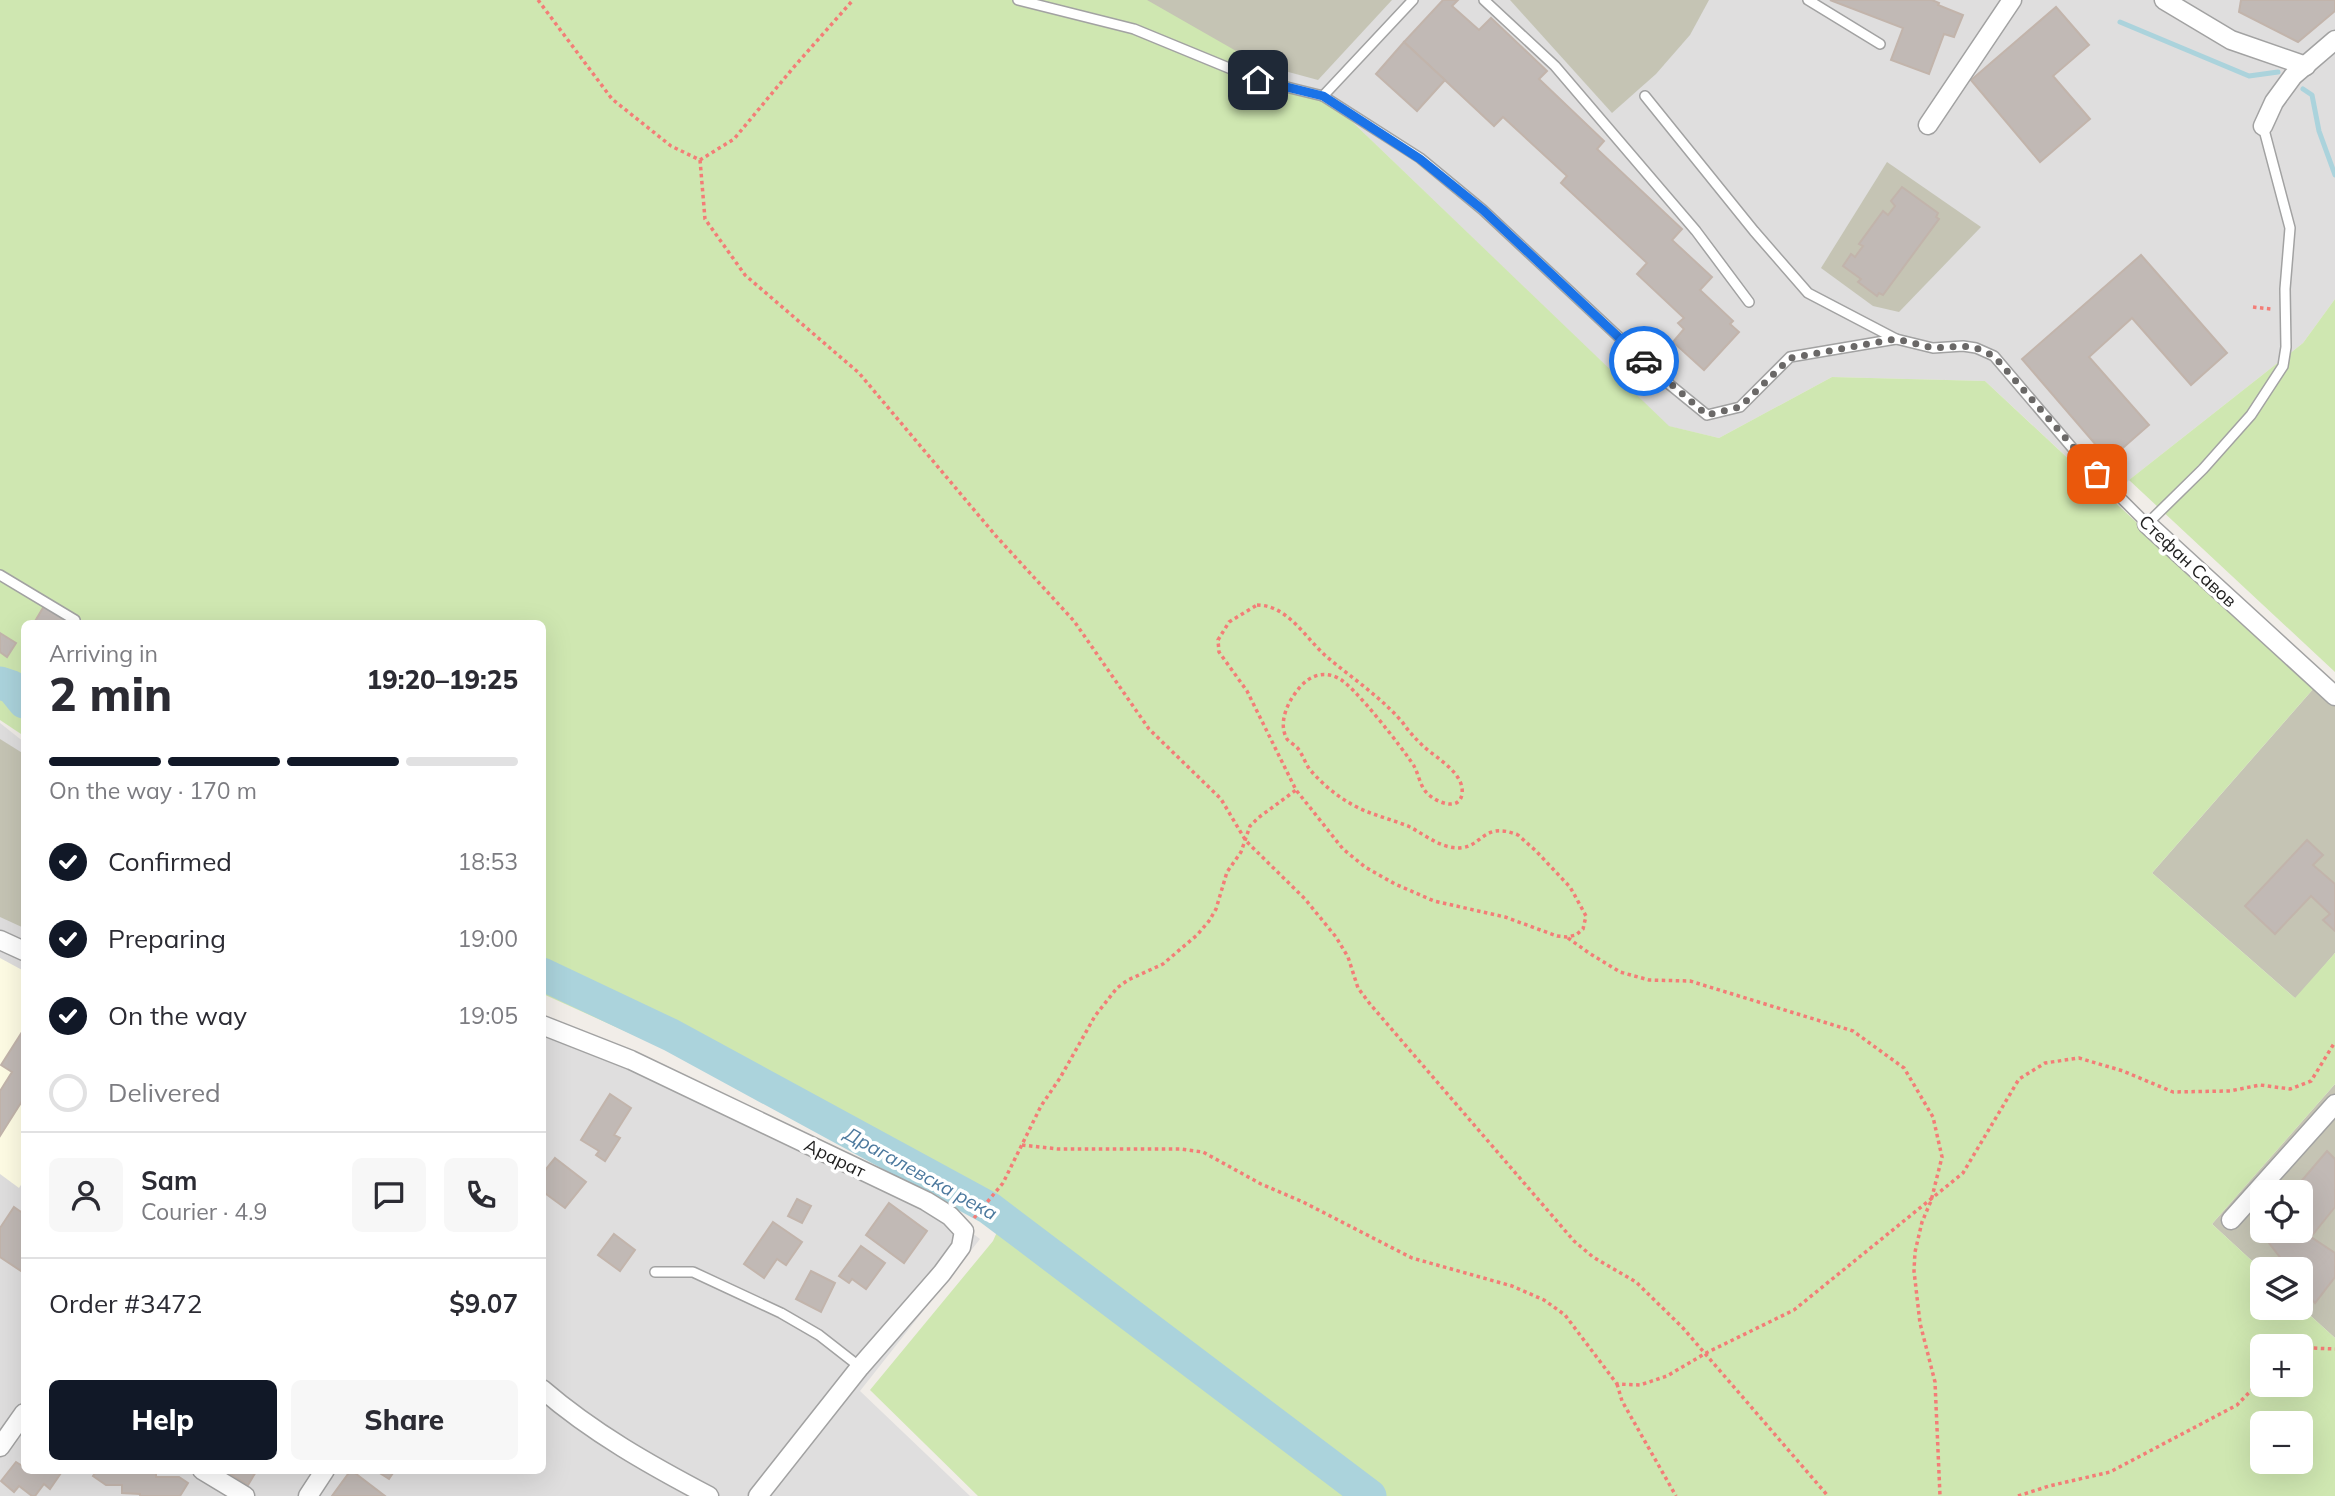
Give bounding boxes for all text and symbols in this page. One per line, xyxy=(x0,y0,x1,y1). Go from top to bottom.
pin xyxy=(1228,50,1288,110)
icon: home xyxy=(1239,61,1277,99)
courier xyxy=(1609,326,1679,396)
icon: car xyxy=(1625,342,1663,380)
pin xyxy=(2067,444,2127,504)
icon: bag xyxy=(2078,455,2116,493)
street label: Стефан Савов xyxy=(2134,510,2242,612)
text: Arriving in xyxy=(49,639,158,668)
text: 19:20–19:25 xyxy=(367,663,518,696)
text: 2 min xyxy=(49,665,172,723)
text: On the way · 170 m xyxy=(49,776,257,805)
icon: check xyxy=(49,843,87,881)
text: Confirmed xyxy=(108,845,232,878)
text: 18:53 xyxy=(458,847,518,876)
icon: check xyxy=(49,920,87,958)
text: Preparing xyxy=(108,922,226,955)
text: 19:00 xyxy=(458,924,518,953)
icon: check xyxy=(49,997,87,1035)
text: On the way xyxy=(108,999,247,1032)
text: 19:05 xyxy=(458,1001,518,1030)
text: Delivered xyxy=(108,1076,221,1109)
water label: Драгалевска река xyxy=(840,1121,1002,1225)
street label: Арарат xyxy=(801,1133,870,1183)
button: person xyxy=(49,1158,123,1232)
button: chat xyxy=(352,1158,426,1232)
button: phone xyxy=(444,1158,518,1232)
text: Sam xyxy=(141,1164,197,1197)
map controls xyxy=(2250,1180,2313,1474)
button: locate xyxy=(2250,1180,2313,1243)
text: Courier · 4.9 xyxy=(141,1197,267,1226)
button: layers xyxy=(2250,1257,2313,1320)
text: Order #3472 xyxy=(49,1287,202,1320)
text: $9.07 xyxy=(449,1287,518,1320)
button: + xyxy=(2250,1334,2313,1397)
button: Help xyxy=(49,1380,277,1460)
button: Share xyxy=(291,1380,518,1460)
button: − xyxy=(2250,1411,2313,1474)

